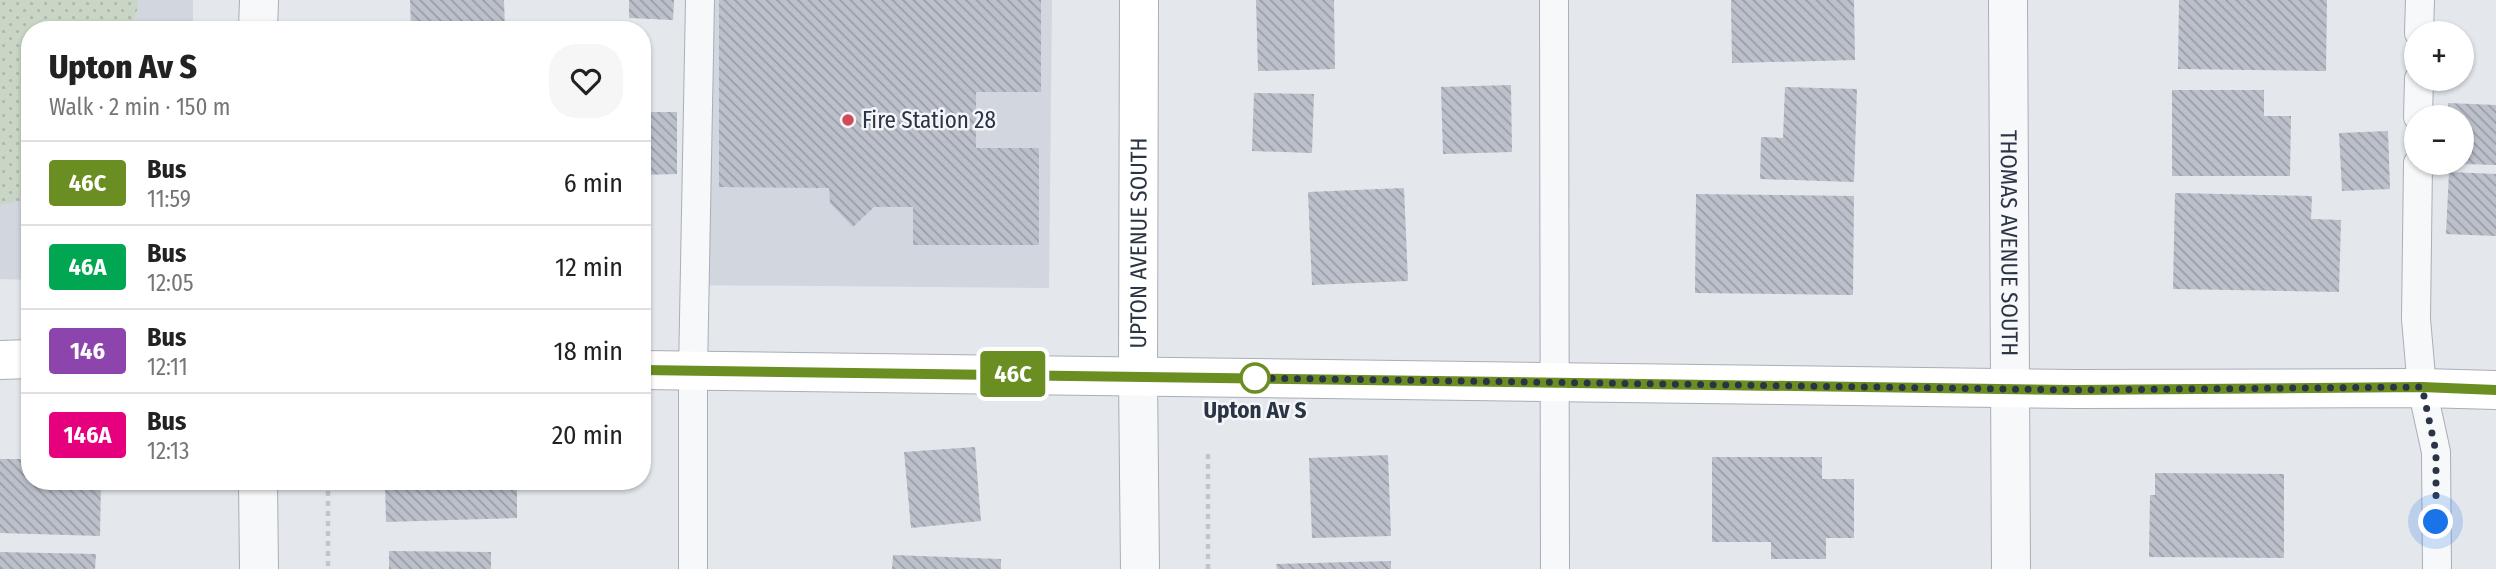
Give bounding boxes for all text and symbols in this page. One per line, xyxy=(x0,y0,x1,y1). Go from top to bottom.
map controls xyxy=(2404,21,2474,175)
button: + xyxy=(2404,21,2474,91)
button: heart xyxy=(549,44,623,118)
text: Upton Av S xyxy=(49,47,197,87)
text: Walk · 2 min · 150 m xyxy=(49,93,231,121)
button: − xyxy=(2404,105,2474,175)
place label: Fire Station 28 xyxy=(862,106,996,134)
marker: Fire Station 28 xyxy=(840,112,856,128)
street label: THOMAS AVENUE SOUTH xyxy=(1995,130,2024,356)
street label: UPTON AVENUE SOUTH xyxy=(1124,138,1153,348)
text: Bus xyxy=(147,154,186,185)
text: 6 min xyxy=(564,168,623,199)
text: 46C xyxy=(69,169,106,197)
text: 11:59 xyxy=(147,185,191,213)
text: Bus xyxy=(147,238,186,269)
text: 12 min xyxy=(555,252,623,283)
text: 46A xyxy=(69,253,106,281)
text: 12:05 xyxy=(147,269,194,297)
text: Bus xyxy=(147,322,186,353)
text: 18 min xyxy=(554,336,623,367)
text: 146 xyxy=(70,337,105,365)
line badge: 46C xyxy=(973,351,1053,397)
text: 12:11 xyxy=(147,353,188,381)
text: 46C xyxy=(994,360,1032,388)
marker: Upton Av S xyxy=(1240,363,1270,393)
place label: Upton Av S xyxy=(1204,396,1306,424)
text: Bus xyxy=(147,406,186,437)
text: 20 min xyxy=(552,420,623,451)
text: 146A xyxy=(63,421,112,449)
text: 12:13 xyxy=(147,437,189,465)
your location xyxy=(2418,504,2453,539)

